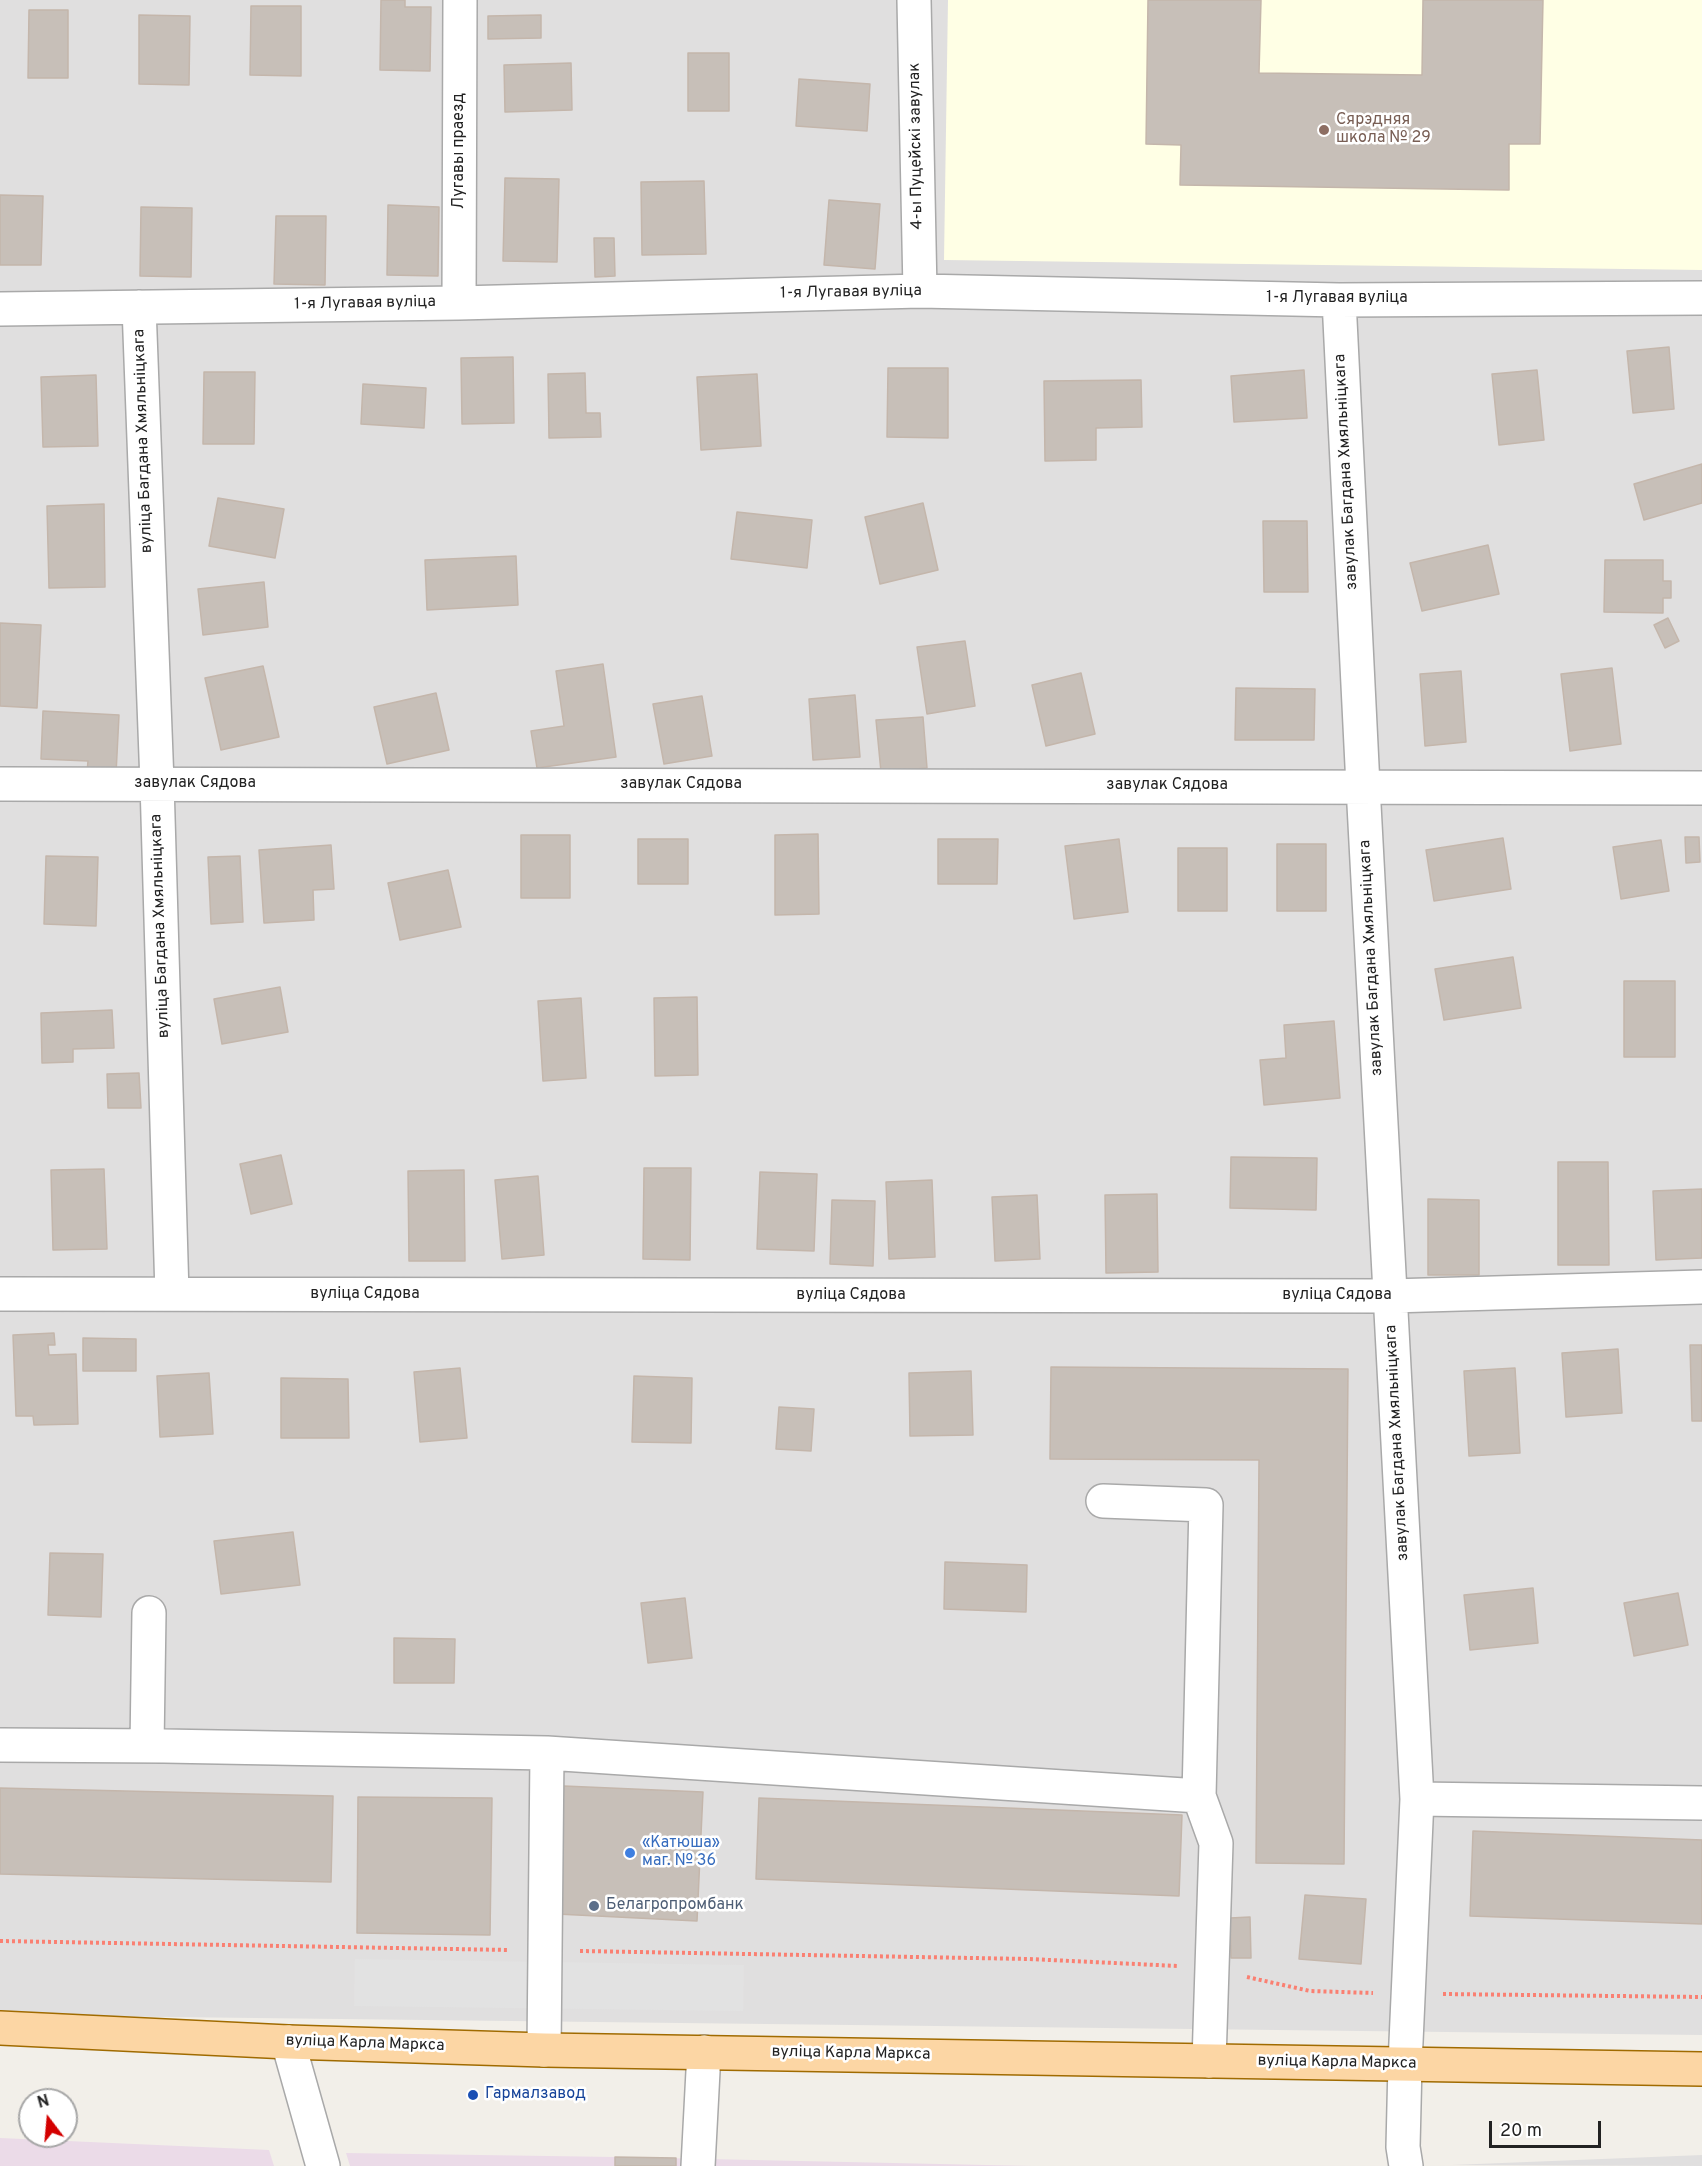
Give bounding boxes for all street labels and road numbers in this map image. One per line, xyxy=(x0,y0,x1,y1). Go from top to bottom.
street label: 4-ы Пуцейскі завулак xyxy=(906,62,928,230)
street label: Лугавы праезд xyxy=(450,93,470,209)
street label: 1-я Лугавая вуліца xyxy=(780,282,922,304)
street label: 1-я Лугавая вуліца xyxy=(1266,289,1408,309)
street label: 1-я Лугавая вуліца xyxy=(294,293,436,315)
street label: вуліца Багдана Хмяльніцкага xyxy=(130,329,158,553)
street label: завулак Багдана Хмяльніцкага xyxy=(1331,353,1363,591)
street label: завулак Сядова xyxy=(134,774,256,794)
street label: завулак Сядова xyxy=(620,775,742,795)
street label: завулак Сядова xyxy=(1106,776,1228,796)
street label: вуліца Багдана Хмяльніцкага xyxy=(147,814,175,1038)
street label: завулак Багдана Хмяльніцкага xyxy=(1356,839,1388,1077)
street label: вуліца Сядова xyxy=(310,1285,420,1305)
street label: вуліца Сядова xyxy=(796,1286,906,1306)
street label: вуліца Сядова xyxy=(1282,1286,1392,1306)
street label: завулак Багдана Хмяльніцкага xyxy=(1382,1324,1414,1562)
street label: вуліца Карла Маркса xyxy=(285,2032,445,2056)
street label: вуліца Карла Маркса xyxy=(771,2043,931,2065)
street label: вуліца Карла Маркса xyxy=(1257,2052,1417,2074)

